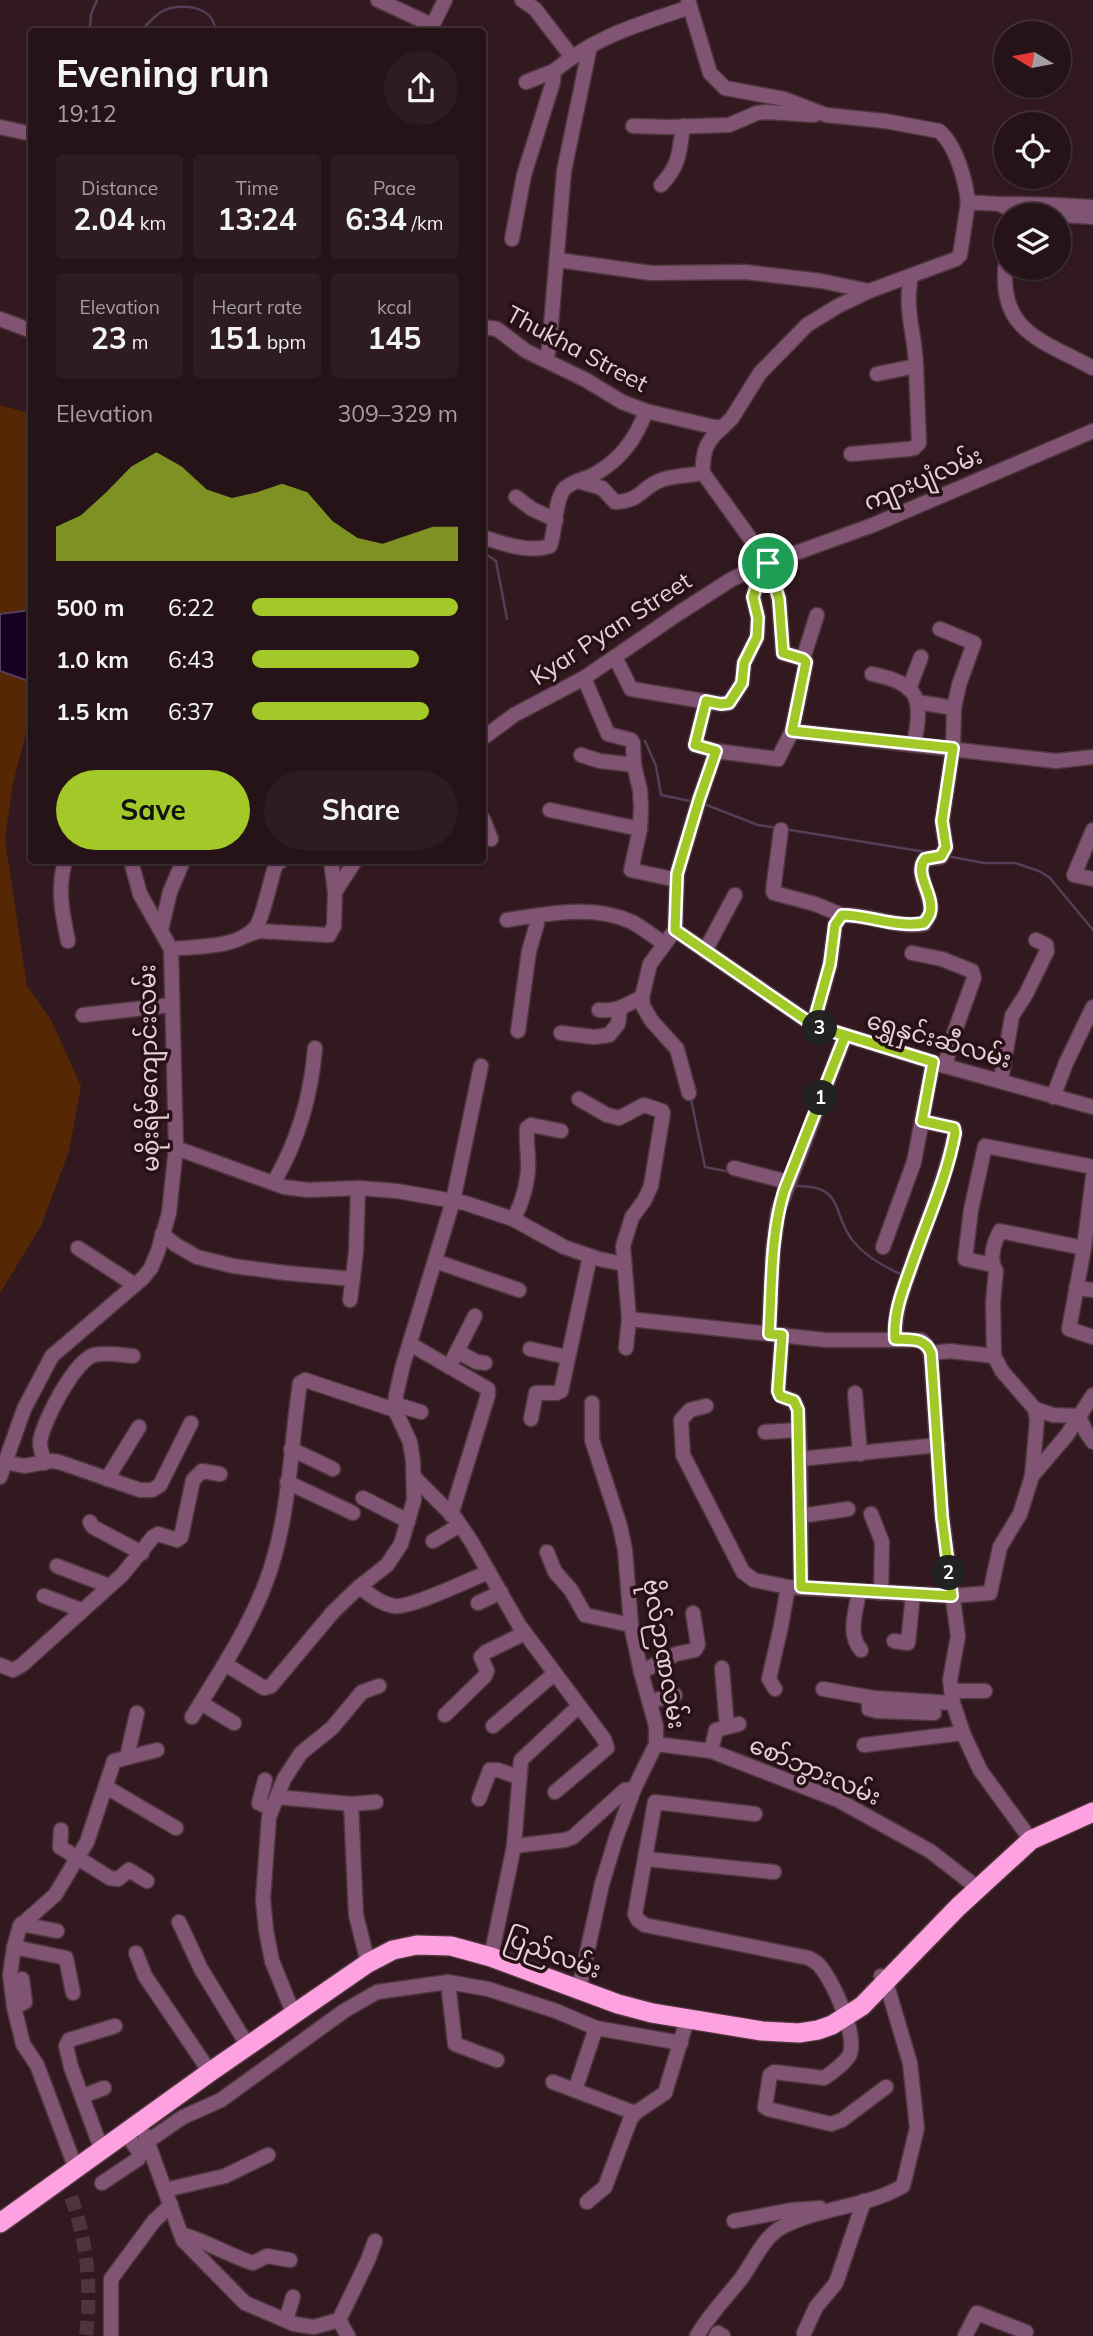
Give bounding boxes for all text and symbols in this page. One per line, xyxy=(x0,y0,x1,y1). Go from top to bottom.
north arrow xyxy=(994,21,1071,98)
map controls xyxy=(994,21,1071,280)
text: Evening run xyxy=(56,49,270,97)
button: share xyxy=(384,51,458,125)
text: 19:12 xyxy=(56,99,116,128)
button: locate xyxy=(994,112,1071,189)
text: Distance xyxy=(81,176,158,200)
text: Time xyxy=(235,176,279,200)
text: Pace xyxy=(373,176,416,200)
text: 2.04 xyxy=(73,200,135,238)
text: 13:24 xyxy=(217,200,297,238)
text: 6:34 xyxy=(345,200,407,238)
button: layers xyxy=(994,203,1071,280)
text: km xyxy=(135,211,166,235)
text: /km xyxy=(407,211,443,235)
text: Elevation xyxy=(79,295,160,319)
text: Heart rate xyxy=(212,295,302,319)
text: kcal xyxy=(377,295,412,319)
street label: Thukha Street xyxy=(502,298,653,398)
text: 23 xyxy=(91,319,127,357)
text: 151 xyxy=(208,319,262,357)
text: 145 xyxy=(367,319,421,357)
text: m xyxy=(127,330,148,354)
text: bpm xyxy=(262,330,306,354)
text: Elevation xyxy=(56,399,153,428)
text: 309–329 m xyxy=(337,399,458,428)
street label: ကျားပျံလမ်း xyxy=(859,440,989,521)
pin xyxy=(738,533,798,593)
icon: arrive xyxy=(749,544,787,582)
street label: Kyar Pyan Street xyxy=(524,565,696,691)
text: 500 m xyxy=(56,593,124,622)
text: 6:22 xyxy=(168,593,215,622)
text: 1.0 km xyxy=(56,645,129,674)
text: 6:43 xyxy=(168,645,215,674)
text: 1.5 km xyxy=(56,697,129,726)
text: 6:37 xyxy=(168,697,215,726)
button: Save xyxy=(56,770,250,850)
button: Share xyxy=(264,770,458,850)
street label: မစိုးရိမ်ကျောင်းလမ်း xyxy=(131,964,170,1172)
street label: ရွှေနှင်းဆီလမ်း xyxy=(862,1004,1015,1079)
pin: 3 xyxy=(802,1010,838,1046)
text: 3 xyxy=(814,1015,825,1039)
pin: 1 xyxy=(804,1080,838,1116)
text: 1 xyxy=(815,1085,826,1109)
pin: 2 xyxy=(932,1556,967,1590)
text: 2 xyxy=(943,1560,954,1584)
street label: ဗိုလ်ဉာဏလမ်း xyxy=(632,1577,693,1732)
street label: စော်ဘွားလမ်း xyxy=(744,1729,886,1815)
street label: ပြည်လမ်း xyxy=(500,1922,605,1989)

